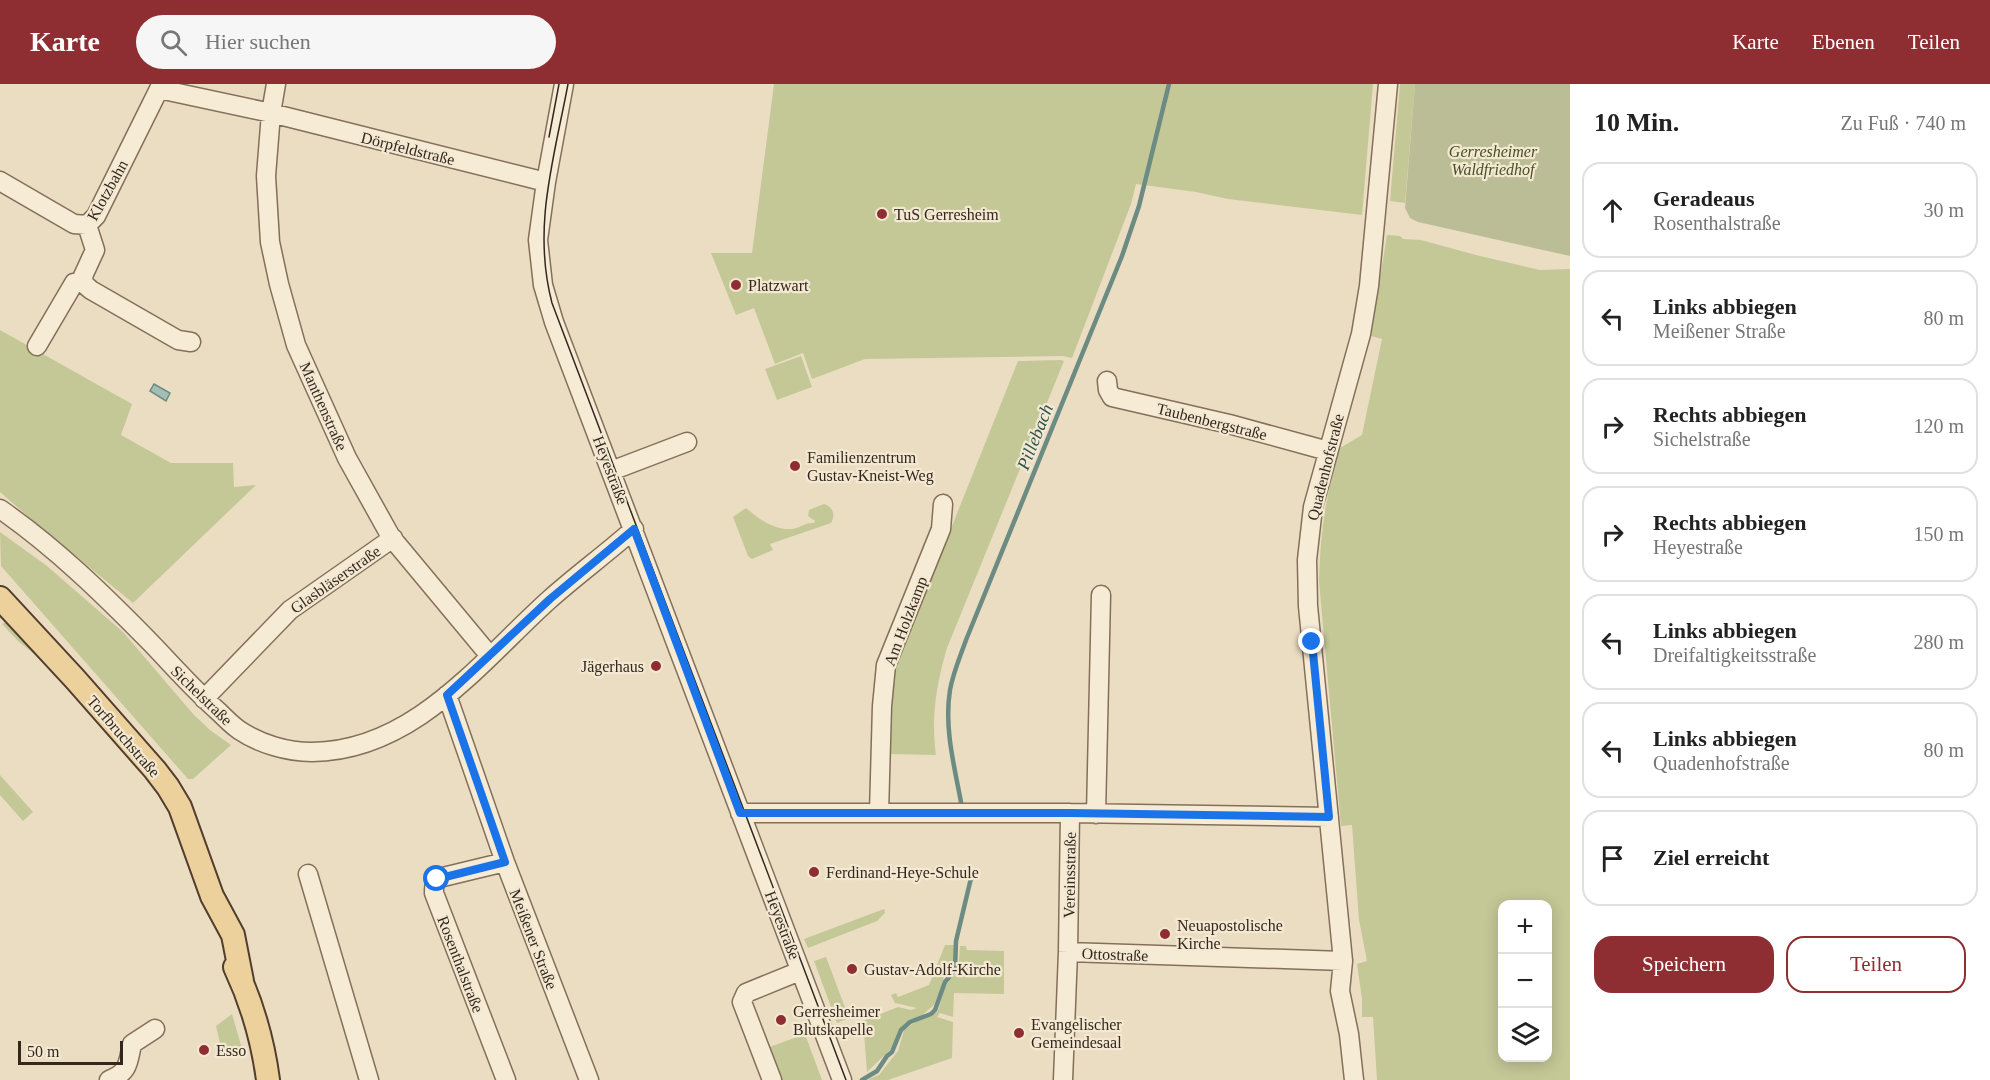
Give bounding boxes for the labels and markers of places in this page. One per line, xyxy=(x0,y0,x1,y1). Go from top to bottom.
place label: TuS Gerresheim xyxy=(894,206,999,223)
marker: TuS Gerresheim xyxy=(875,207,889,221)
place label: Platzwart xyxy=(748,277,809,294)
marker: Platzwart xyxy=(729,278,743,292)
place label: Familienzentrum Gustav-Kneist-Weg xyxy=(807,449,934,485)
marker: Familienzentrum Gustav-Kneist-Weg xyxy=(788,459,802,473)
place label: Jägerhaus xyxy=(581,658,644,676)
marker: Jägerhaus xyxy=(649,659,663,673)
place label: Ferdinand-Heye-Schule xyxy=(826,864,979,882)
marker: Ferdinand-Heye-Schule xyxy=(807,865,821,879)
place label: Neuapostolische Kirche xyxy=(1177,917,1283,952)
marker: Neuapostolische Kirche xyxy=(1158,927,1172,941)
place label: Gustav-Adolf-Kirche xyxy=(864,961,1001,978)
marker: Gustav-Adolf-Kirche xyxy=(845,962,859,976)
place label: Gerresheimer Blutskapelle xyxy=(793,1003,881,1039)
marker: Gerresheimer Blutskapelle xyxy=(774,1013,788,1027)
place label: Evangelischer Gemeindesaal xyxy=(1031,1016,1122,1051)
marker: Evangelischer Gemeindesaal xyxy=(1012,1026,1026,1040)
place label: Esso xyxy=(216,1042,246,1059)
marker: Esso xyxy=(197,1043,211,1057)

